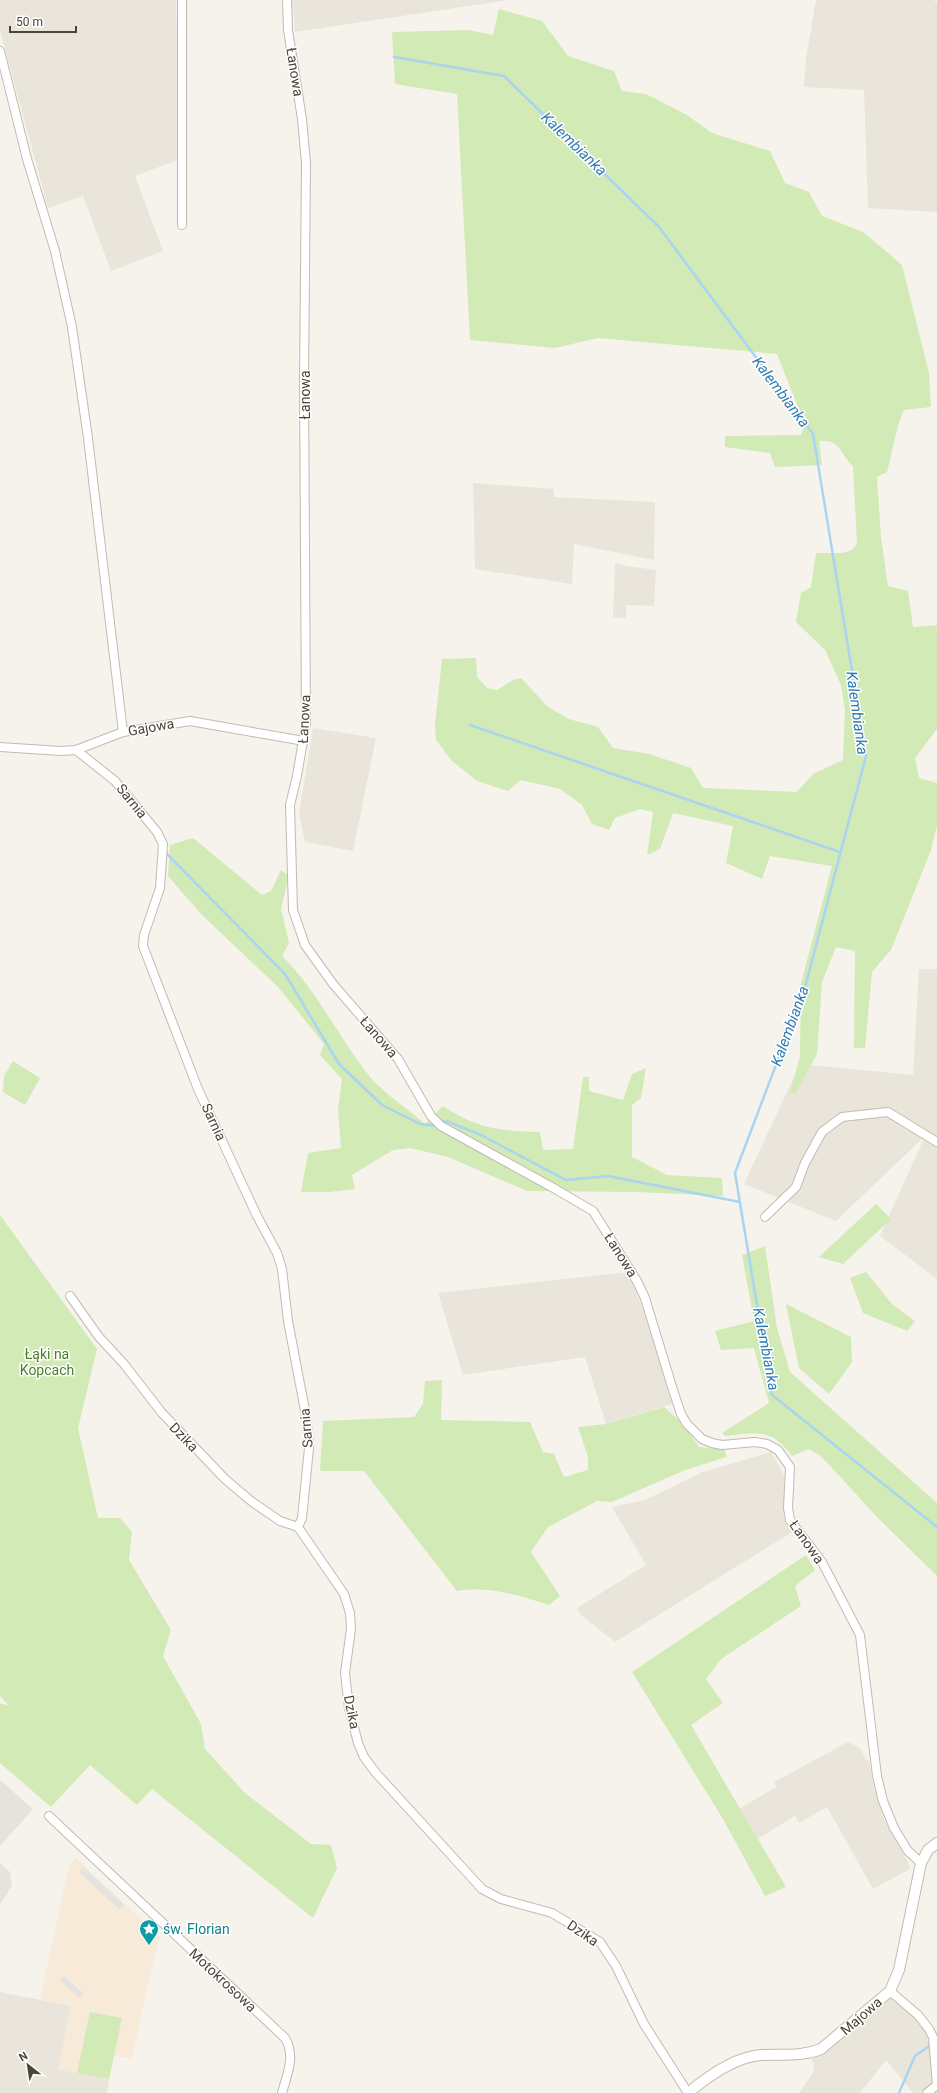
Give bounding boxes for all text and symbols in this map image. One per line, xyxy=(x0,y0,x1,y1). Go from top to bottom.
scale bar xyxy=(10,8,76,34)
text: 50 m xyxy=(16,15,43,29)
street label: Łanowa xyxy=(283,47,307,97)
water label: Kalembianka xyxy=(538,108,611,180)
water label: Kalembianka xyxy=(749,353,814,431)
street label: Łanowa xyxy=(297,370,313,420)
water label: Kalembianka xyxy=(842,670,872,756)
street label: Łanowa xyxy=(295,694,313,744)
street label: Gajowa xyxy=(127,715,175,739)
street label: Sarnia xyxy=(113,781,151,821)
water label: Kalembianka xyxy=(767,983,813,1069)
street label: Łanowa xyxy=(357,1013,401,1061)
street label: Sarnia xyxy=(198,1101,230,1143)
street label: Łanowa xyxy=(601,1230,641,1280)
water label: Kalembianka xyxy=(749,1306,783,1392)
park label: Łąki na Kopcach xyxy=(20,1346,74,1378)
street label: Sarnia xyxy=(296,1408,316,1448)
street label: Dzika xyxy=(166,1419,202,1455)
street label: Łanowa xyxy=(786,1517,828,1567)
street label: Dzika xyxy=(341,1694,363,1730)
street label: Dzika xyxy=(564,1917,602,1949)
place icon: św. Florian xyxy=(138,1918,160,1946)
place label: św. Florian xyxy=(163,1921,230,1937)
street label: Motokrosowa xyxy=(186,1945,260,2015)
street label: Majowa xyxy=(837,1994,885,2038)
north arrow xyxy=(8,2045,48,2085)
text: N xyxy=(17,2049,30,2064)

